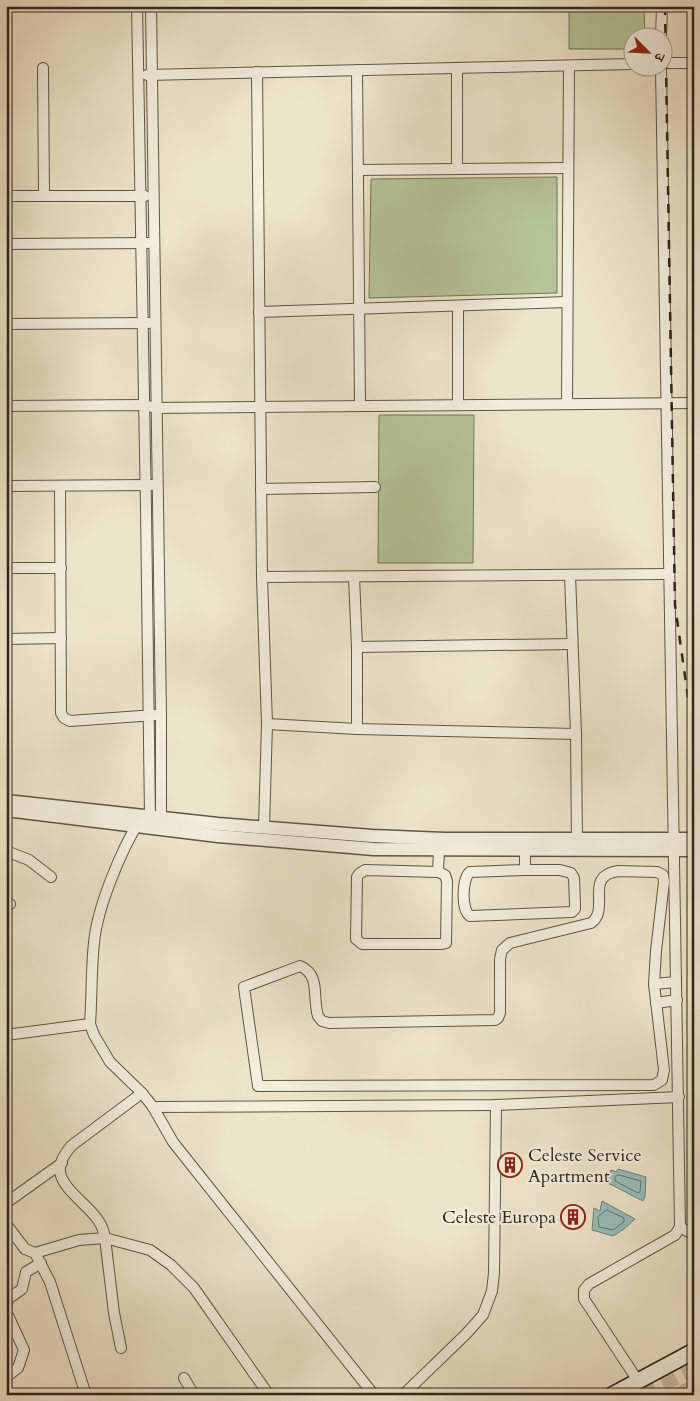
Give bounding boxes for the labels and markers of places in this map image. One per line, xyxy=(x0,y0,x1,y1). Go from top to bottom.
place label: Celeste Service Apartment xyxy=(528,1143,642,1189)
building icon: Celeste Service Apartment xyxy=(497,1152,523,1178)
building icon: Celeste Europa xyxy=(560,1204,586,1230)
place label: Celeste Europa xyxy=(442,1205,556,1230)

